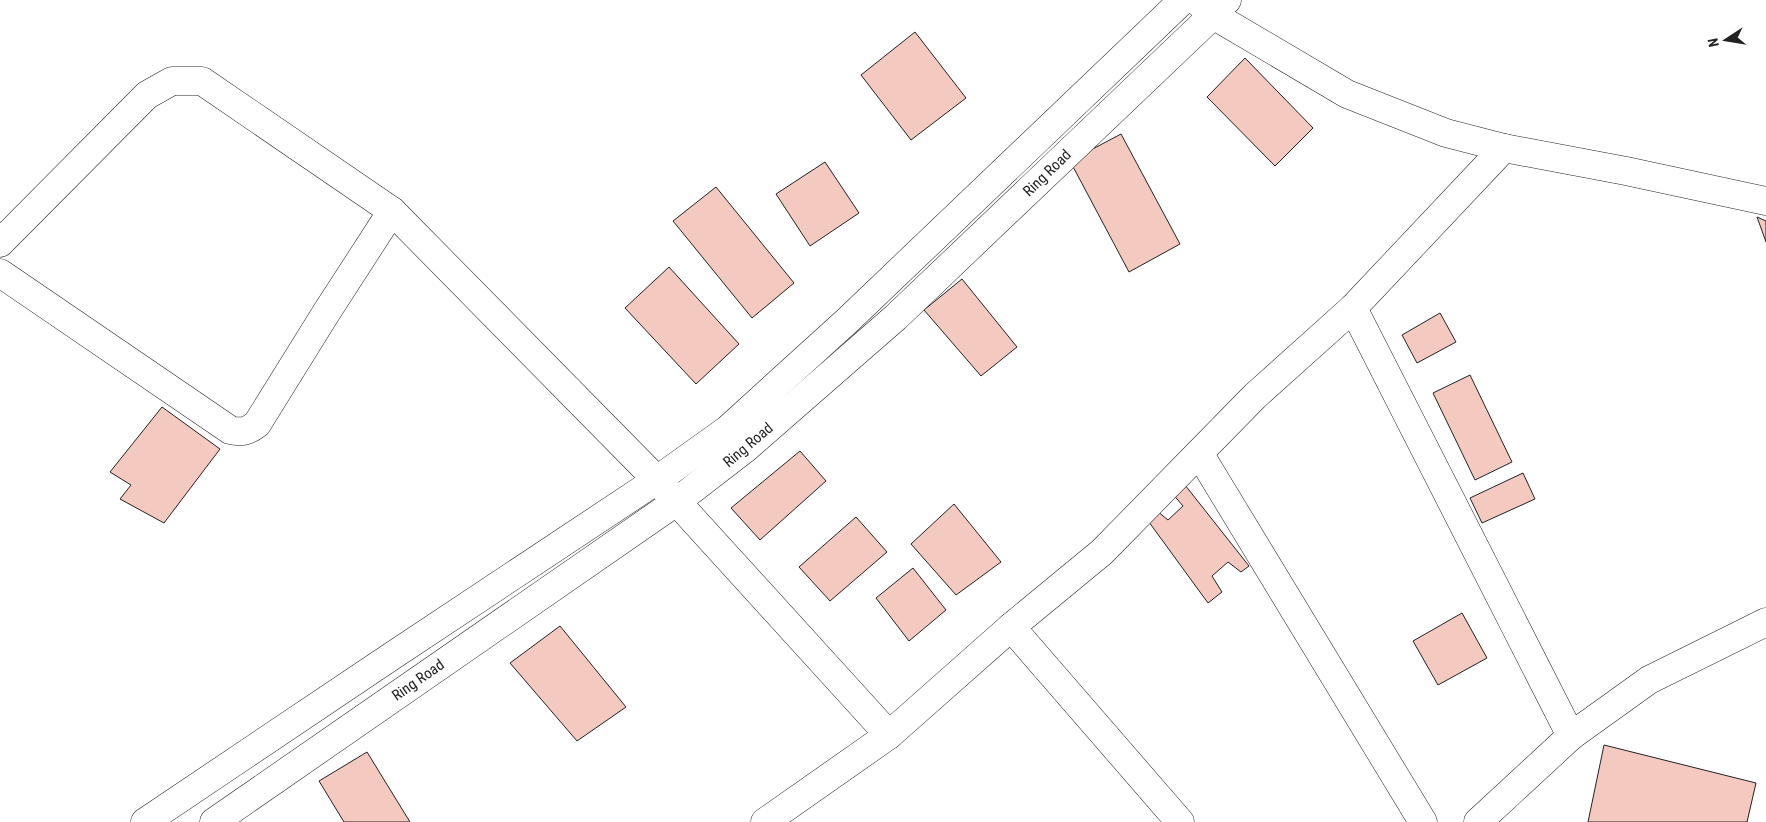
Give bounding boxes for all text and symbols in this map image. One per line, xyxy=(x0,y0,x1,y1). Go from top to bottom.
north arrow xyxy=(1701,15,1751,65)
text: N xyxy=(1705,37,1722,49)
street label: Ring Road xyxy=(1019,146,1075,200)
street label: Ring Road xyxy=(719,419,777,471)
street label: Ring Road xyxy=(388,656,448,704)

